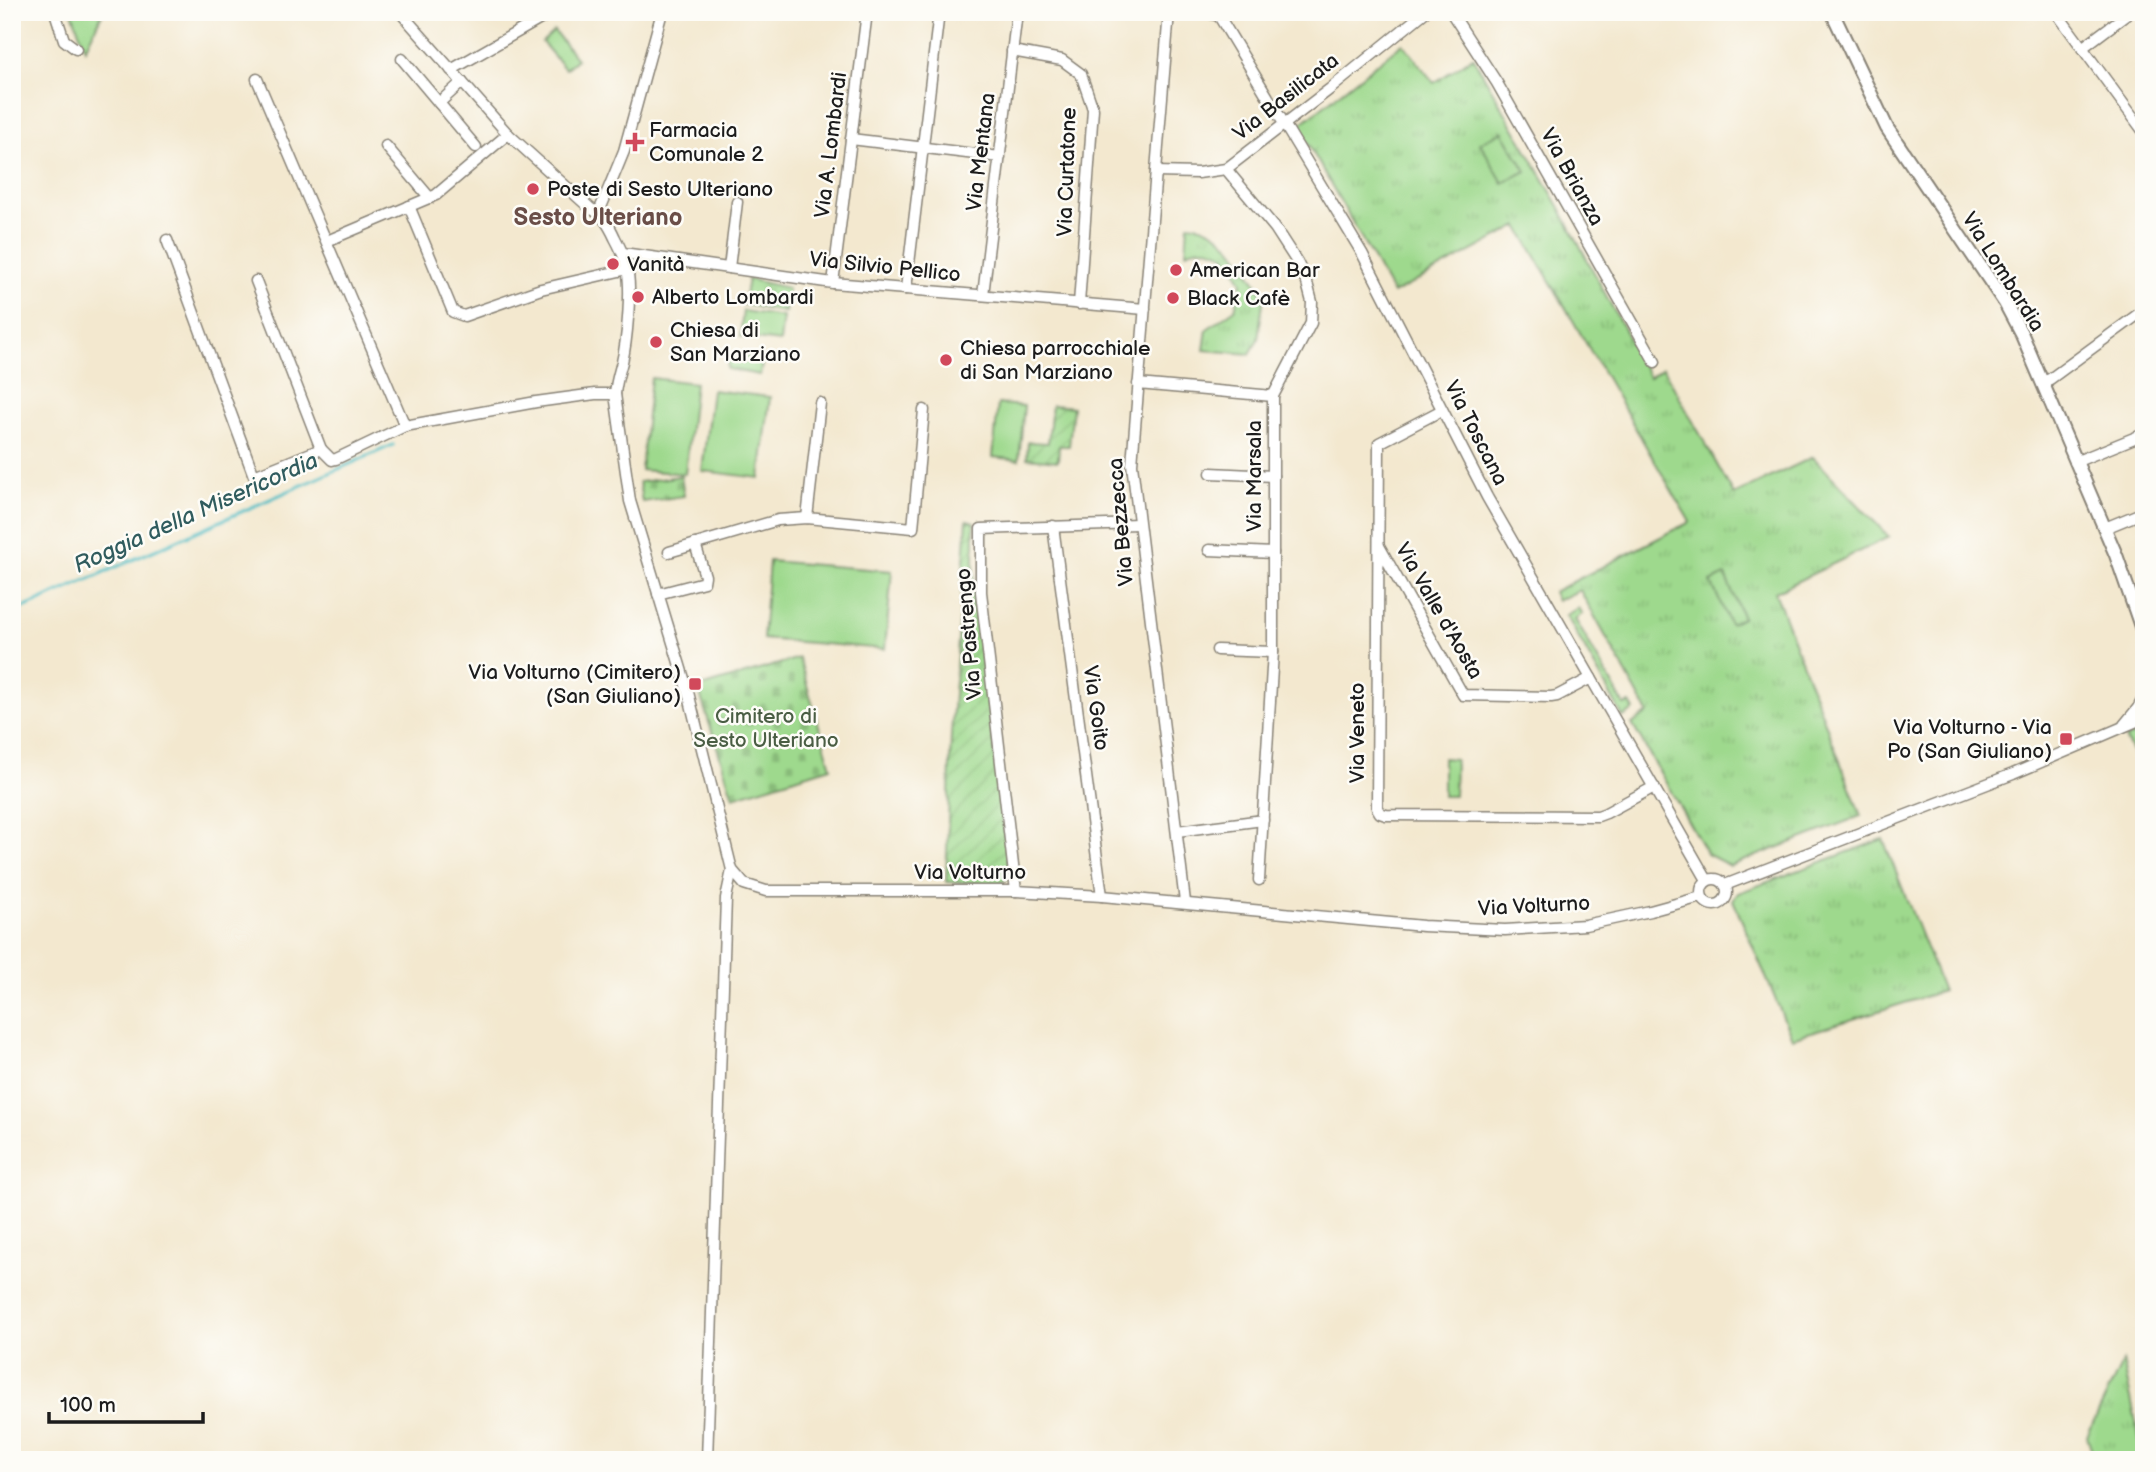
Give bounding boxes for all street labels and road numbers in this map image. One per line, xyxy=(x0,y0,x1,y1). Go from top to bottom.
street label: Via Basilicata xyxy=(1228,48,1344,146)
street label: Via A. Lombardi xyxy=(810,71,852,219)
street label: Via Mentana xyxy=(961,91,1001,213)
street label: Via Curtatone xyxy=(1052,107,1082,237)
street label: Via Brianza xyxy=(1535,124,1609,230)
street label: Via Lombardia xyxy=(1956,208,2050,336)
street label: Via Silvio Pellico xyxy=(808,247,962,287)
street label: Via Toscana xyxy=(1439,376,1513,490)
street label: Via Marsala xyxy=(1242,420,1267,532)
street label: Via Bezzecca xyxy=(1103,457,1139,587)
street label: Via Valle d'Aosta xyxy=(1390,538,1488,684)
street label: Via Pastrengo xyxy=(951,567,987,701)
street label: Via Goito xyxy=(1078,664,1114,752)
street label: Via Veneto xyxy=(1345,683,1370,783)
street label: Via Volturno xyxy=(914,860,1026,885)
street label: Via Volturno xyxy=(1477,891,1591,921)

